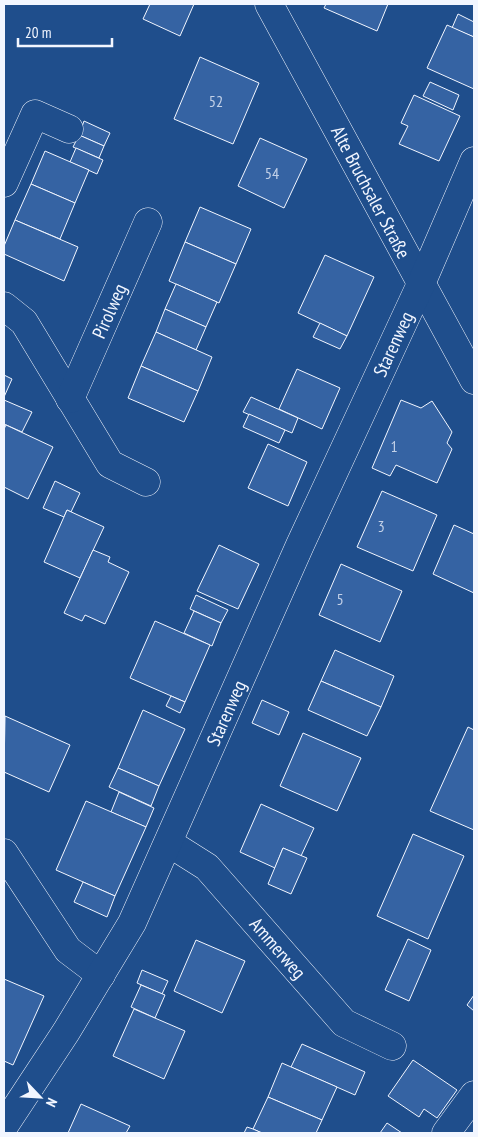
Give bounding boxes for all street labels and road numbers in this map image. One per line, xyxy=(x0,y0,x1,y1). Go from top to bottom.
street label: Alte Bruchsaler Straße xyxy=(326,122,416,263)
street label: Pirolweg xyxy=(86,280,132,342)
street label: Starenweg xyxy=(367,308,419,380)
street label: Starenweg xyxy=(201,676,251,750)
street label: Ammerweg xyxy=(245,912,311,984)

